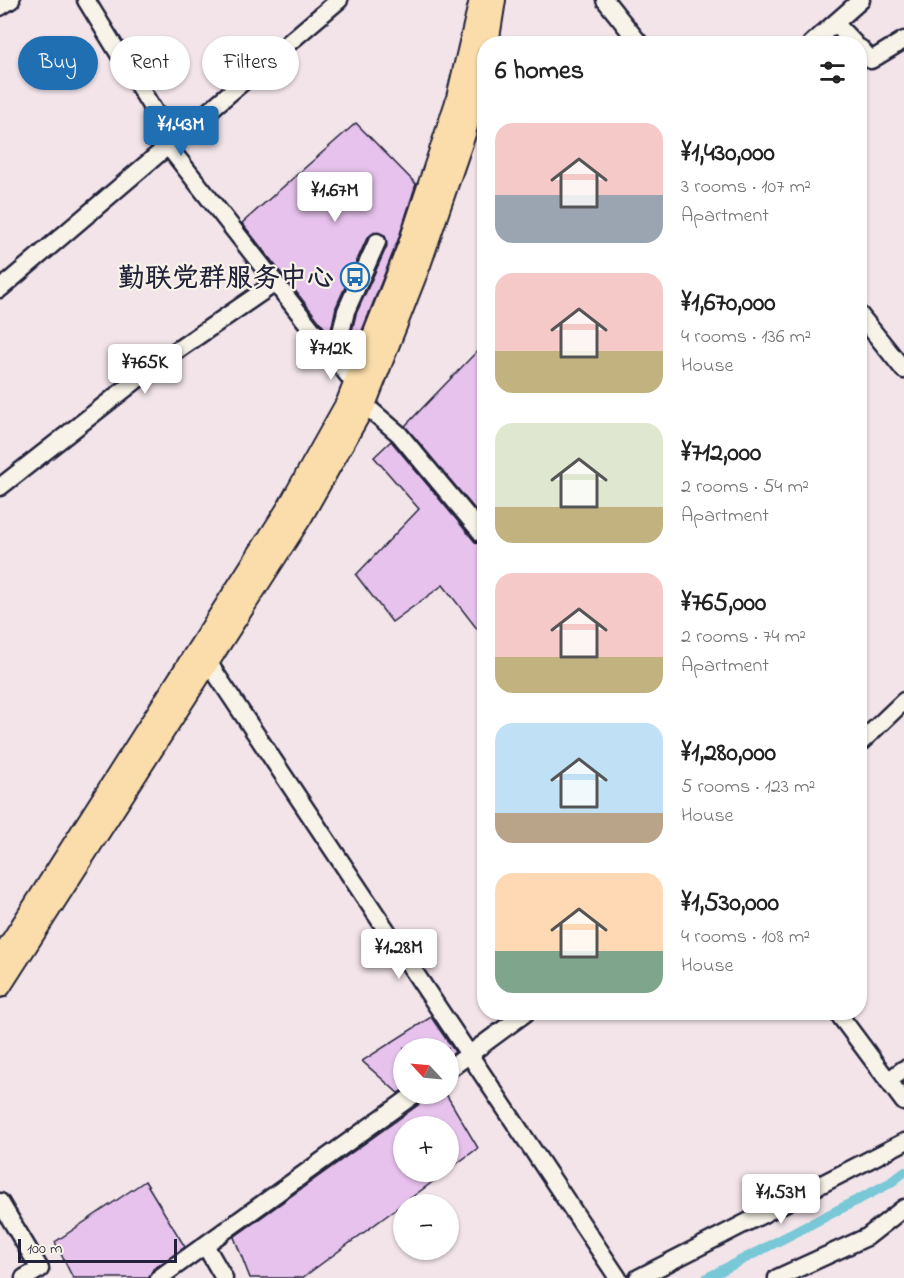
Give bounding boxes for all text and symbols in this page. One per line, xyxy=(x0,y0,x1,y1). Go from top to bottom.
chip: Buy xyxy=(18,36,98,90)
chip: Rent xyxy=(110,36,190,90)
chip: Filters xyxy=(202,36,299,90)
text: 6 homes xyxy=(495,53,584,91)
icon: filters xyxy=(816,56,849,89)
pin: ¥1.43M xyxy=(132,106,230,157)
text: ¥1.43M xyxy=(158,111,204,140)
text: ¥1,430,000 xyxy=(681,135,775,173)
icon: home xyxy=(543,147,615,219)
pin: ¥1.67M xyxy=(286,172,384,223)
text: 3 rooms · 107 m² xyxy=(681,173,811,202)
text: ¥1.67M xyxy=(311,177,359,206)
text: Apartment xyxy=(681,202,769,231)
place label: 勤联党群服务中心 xyxy=(118,260,334,299)
bus stop icon: 勤联党群服务中心 xyxy=(339,261,371,293)
text: ¥1,670,000 xyxy=(681,285,775,323)
icon: home xyxy=(543,297,615,369)
text: 4 rooms · 136 m² xyxy=(681,323,811,352)
pin: ¥712K xyxy=(289,330,373,381)
text: ¥712K xyxy=(310,335,352,364)
pin: ¥765K xyxy=(103,344,187,395)
text: ¥765K xyxy=(122,349,168,378)
text: House xyxy=(681,352,734,381)
text: ¥712,000 xyxy=(681,435,761,473)
icon: home xyxy=(543,447,615,519)
text: 2 rooms · 54 m² xyxy=(681,473,809,502)
text: Apartment xyxy=(681,502,769,531)
text: ¥765,000 xyxy=(681,585,766,623)
icon: home xyxy=(543,597,615,669)
text: 2 rooms · 74 m² xyxy=(681,623,806,652)
text: Apartment xyxy=(681,652,769,681)
text: ¥1,280,000 xyxy=(681,735,776,773)
icon: home xyxy=(543,747,615,819)
text: 5 rooms · 123 m² xyxy=(681,773,815,802)
text: House xyxy=(681,802,734,831)
text: ¥1,530,000 xyxy=(681,885,779,923)
icon: home xyxy=(543,897,615,969)
text: 4 rooms · 108 m² xyxy=(681,923,810,952)
pin: ¥1.28M xyxy=(350,929,448,980)
text: ¥1.28M xyxy=(375,934,423,963)
text: House xyxy=(681,952,734,981)
north arrow xyxy=(393,1038,459,1104)
map controls xyxy=(393,1038,459,1260)
button: + xyxy=(393,1116,459,1182)
pin: ¥1.53M xyxy=(732,1174,830,1225)
text: ¥1.53M xyxy=(756,1179,806,1208)
button: − xyxy=(393,1194,459,1260)
scale bar xyxy=(18,1236,177,1264)
text: 100 m xyxy=(27,1237,62,1261)

